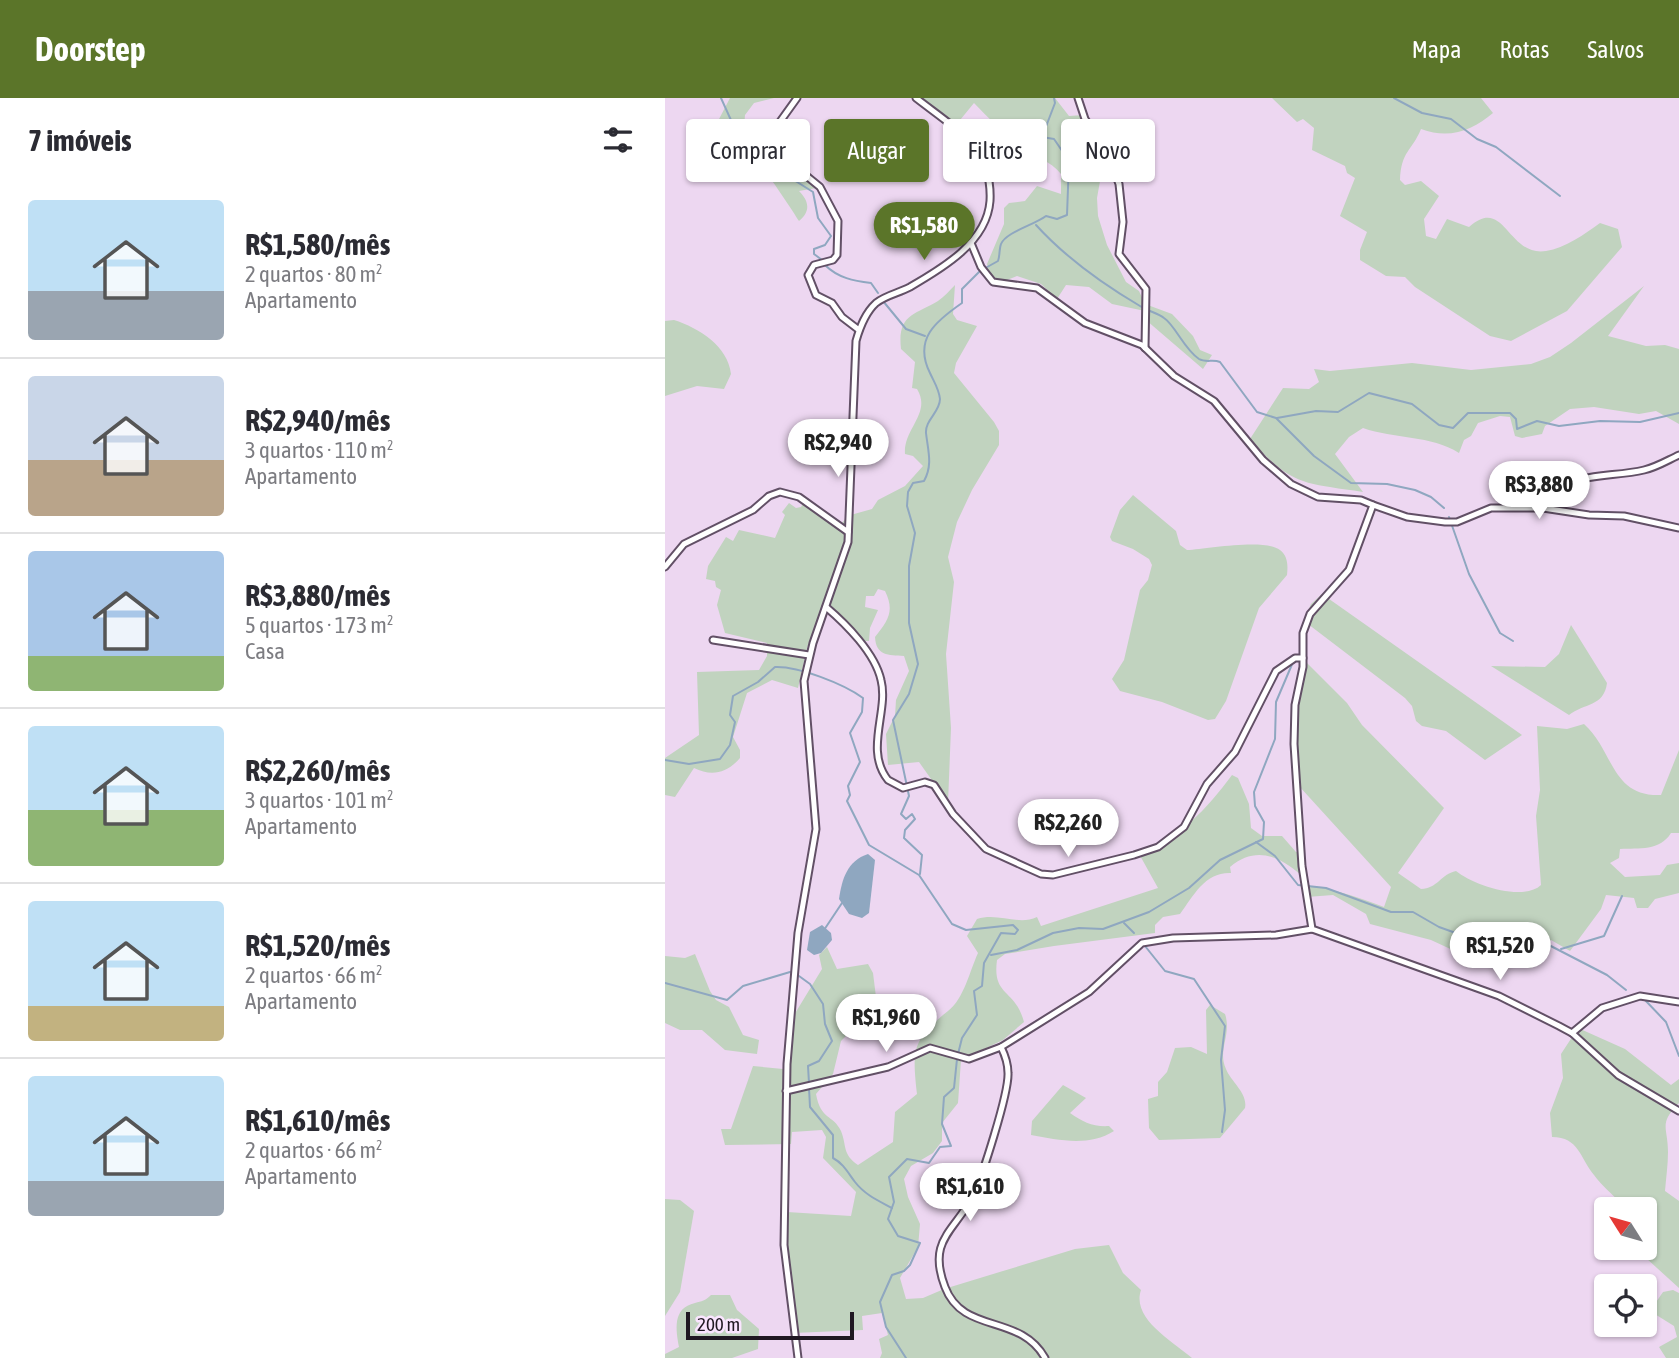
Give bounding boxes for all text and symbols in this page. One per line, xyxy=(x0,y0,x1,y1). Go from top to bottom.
text: Doorstep xyxy=(35,30,146,68)
text: Mapa xyxy=(1412,36,1461,63)
text: Rotas xyxy=(1499,36,1549,63)
text: Salvos xyxy=(1587,36,1644,63)
chip: Comprar xyxy=(686,119,810,182)
chip: Alugar xyxy=(824,119,929,182)
chip: Filtros xyxy=(943,119,1047,182)
chip: Novo xyxy=(1061,119,1155,182)
icon: filters xyxy=(599,121,637,159)
text: 7 imóveis xyxy=(28,123,132,157)
pin: R$1,580 xyxy=(859,202,989,262)
text: R$1,580 xyxy=(890,212,958,238)
text: R$1,580/mês xyxy=(245,227,390,261)
icon: home xyxy=(84,228,168,312)
text: 2 quartos · 80 m² xyxy=(245,261,383,287)
text: Apartamento xyxy=(245,287,357,313)
text: R$2,940/mês xyxy=(245,403,390,437)
icon: home xyxy=(84,404,168,488)
pin: R$2,940 xyxy=(773,420,903,479)
text: R$2,940 xyxy=(804,429,872,455)
text: 3 quartos · 110 m² xyxy=(245,437,393,463)
pin: R$3,880 xyxy=(1474,462,1604,521)
text: Apartamento xyxy=(245,463,357,489)
text: R$3,880 xyxy=(1505,471,1573,497)
text: R$3,880/mês xyxy=(245,578,390,612)
icon: home xyxy=(84,579,168,663)
text: 5 quartos · 173 m² xyxy=(245,612,393,638)
text: Casa xyxy=(245,638,285,664)
text: R$2,260/mês xyxy=(245,753,390,787)
icon: home xyxy=(84,754,168,838)
text: 3 quartos · 101 m² xyxy=(245,787,393,813)
pin: R$2,260 xyxy=(1003,800,1133,859)
text: R$2,260 xyxy=(1034,809,1102,835)
text: Apartamento xyxy=(245,813,357,839)
pin: R$1,520 xyxy=(1435,922,1565,982)
text: R$1,520/mês xyxy=(245,928,390,962)
icon: home xyxy=(84,929,168,1013)
text: R$1,520 xyxy=(1466,932,1534,958)
text: 2 quartos · 66 m² xyxy=(245,962,383,988)
text: Apartamento xyxy=(245,988,357,1014)
pin: R$1,960 xyxy=(821,995,951,1054)
text: R$1,960 xyxy=(852,1004,920,1030)
text: R$1,610/mês xyxy=(245,1103,390,1137)
icon: home xyxy=(84,1104,168,1188)
text: 2 quartos · 66 m² xyxy=(245,1137,383,1163)
text: Apartamento xyxy=(245,1163,357,1189)
pin: R$1,610 xyxy=(905,1164,1035,1223)
text: R$1,610 xyxy=(936,1173,1004,1199)
north arrow xyxy=(1594,1197,1657,1260)
map controls xyxy=(1594,1197,1657,1337)
button: locate xyxy=(1594,1274,1657,1337)
scale bar xyxy=(686,1309,854,1341)
text: 200 m xyxy=(697,1313,740,1335)

